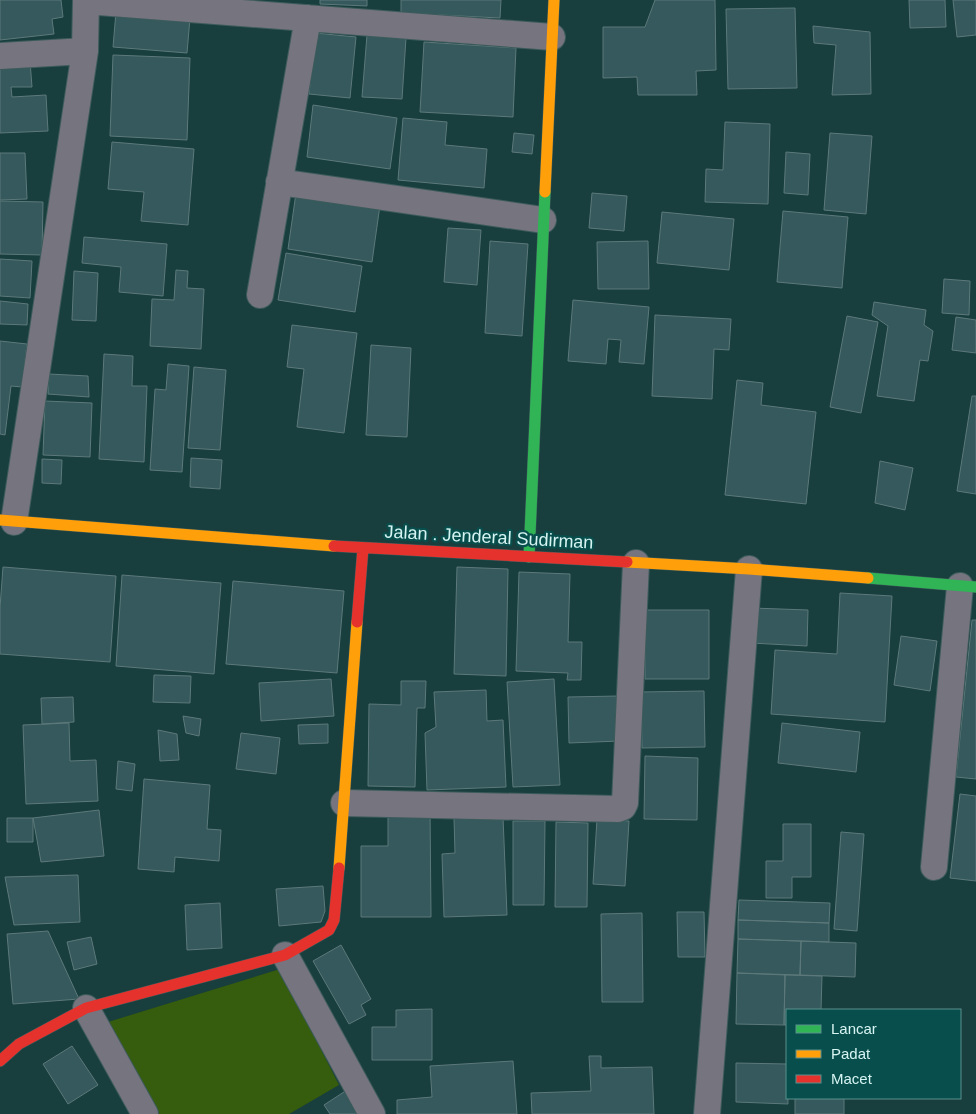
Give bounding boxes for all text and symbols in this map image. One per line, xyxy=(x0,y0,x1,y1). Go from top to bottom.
street label: Jalan . Jenderal Sudirman xyxy=(384,522,594,552)
legend xyxy=(786,1009,961,1099)
text: Lancar xyxy=(831,1020,877,1037)
text: Padat xyxy=(831,1045,871,1062)
text: Macet xyxy=(831,1070,873,1087)

